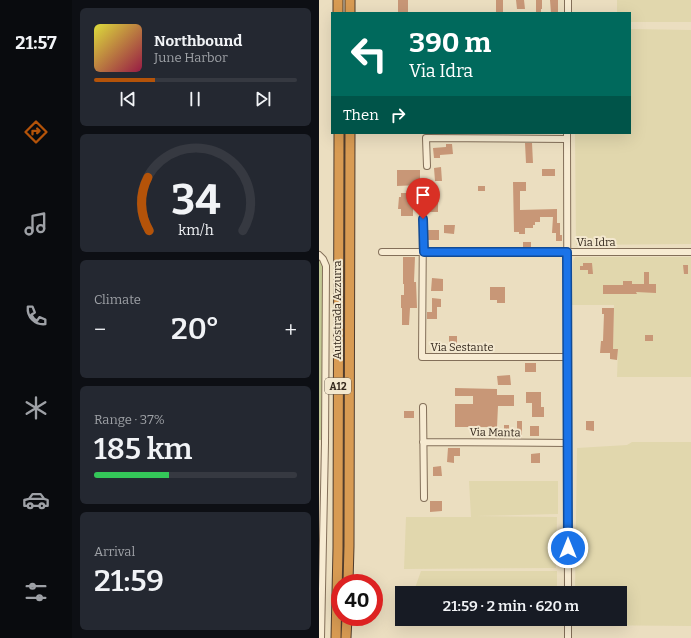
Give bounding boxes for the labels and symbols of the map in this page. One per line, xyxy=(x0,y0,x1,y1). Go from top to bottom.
pin xyxy=(406,178,440,219)
street label: Via Idra xyxy=(576,236,616,249)
street label: Autostrada Azzurra xyxy=(331,260,344,360)
street label: Via Sestante xyxy=(431,341,493,354)
road number: A12 xyxy=(325,378,351,394)
street label: Via Manta xyxy=(469,426,521,439)
position arrow xyxy=(547,527,589,569)
speed limit sign: 40 xyxy=(331,574,383,626)

